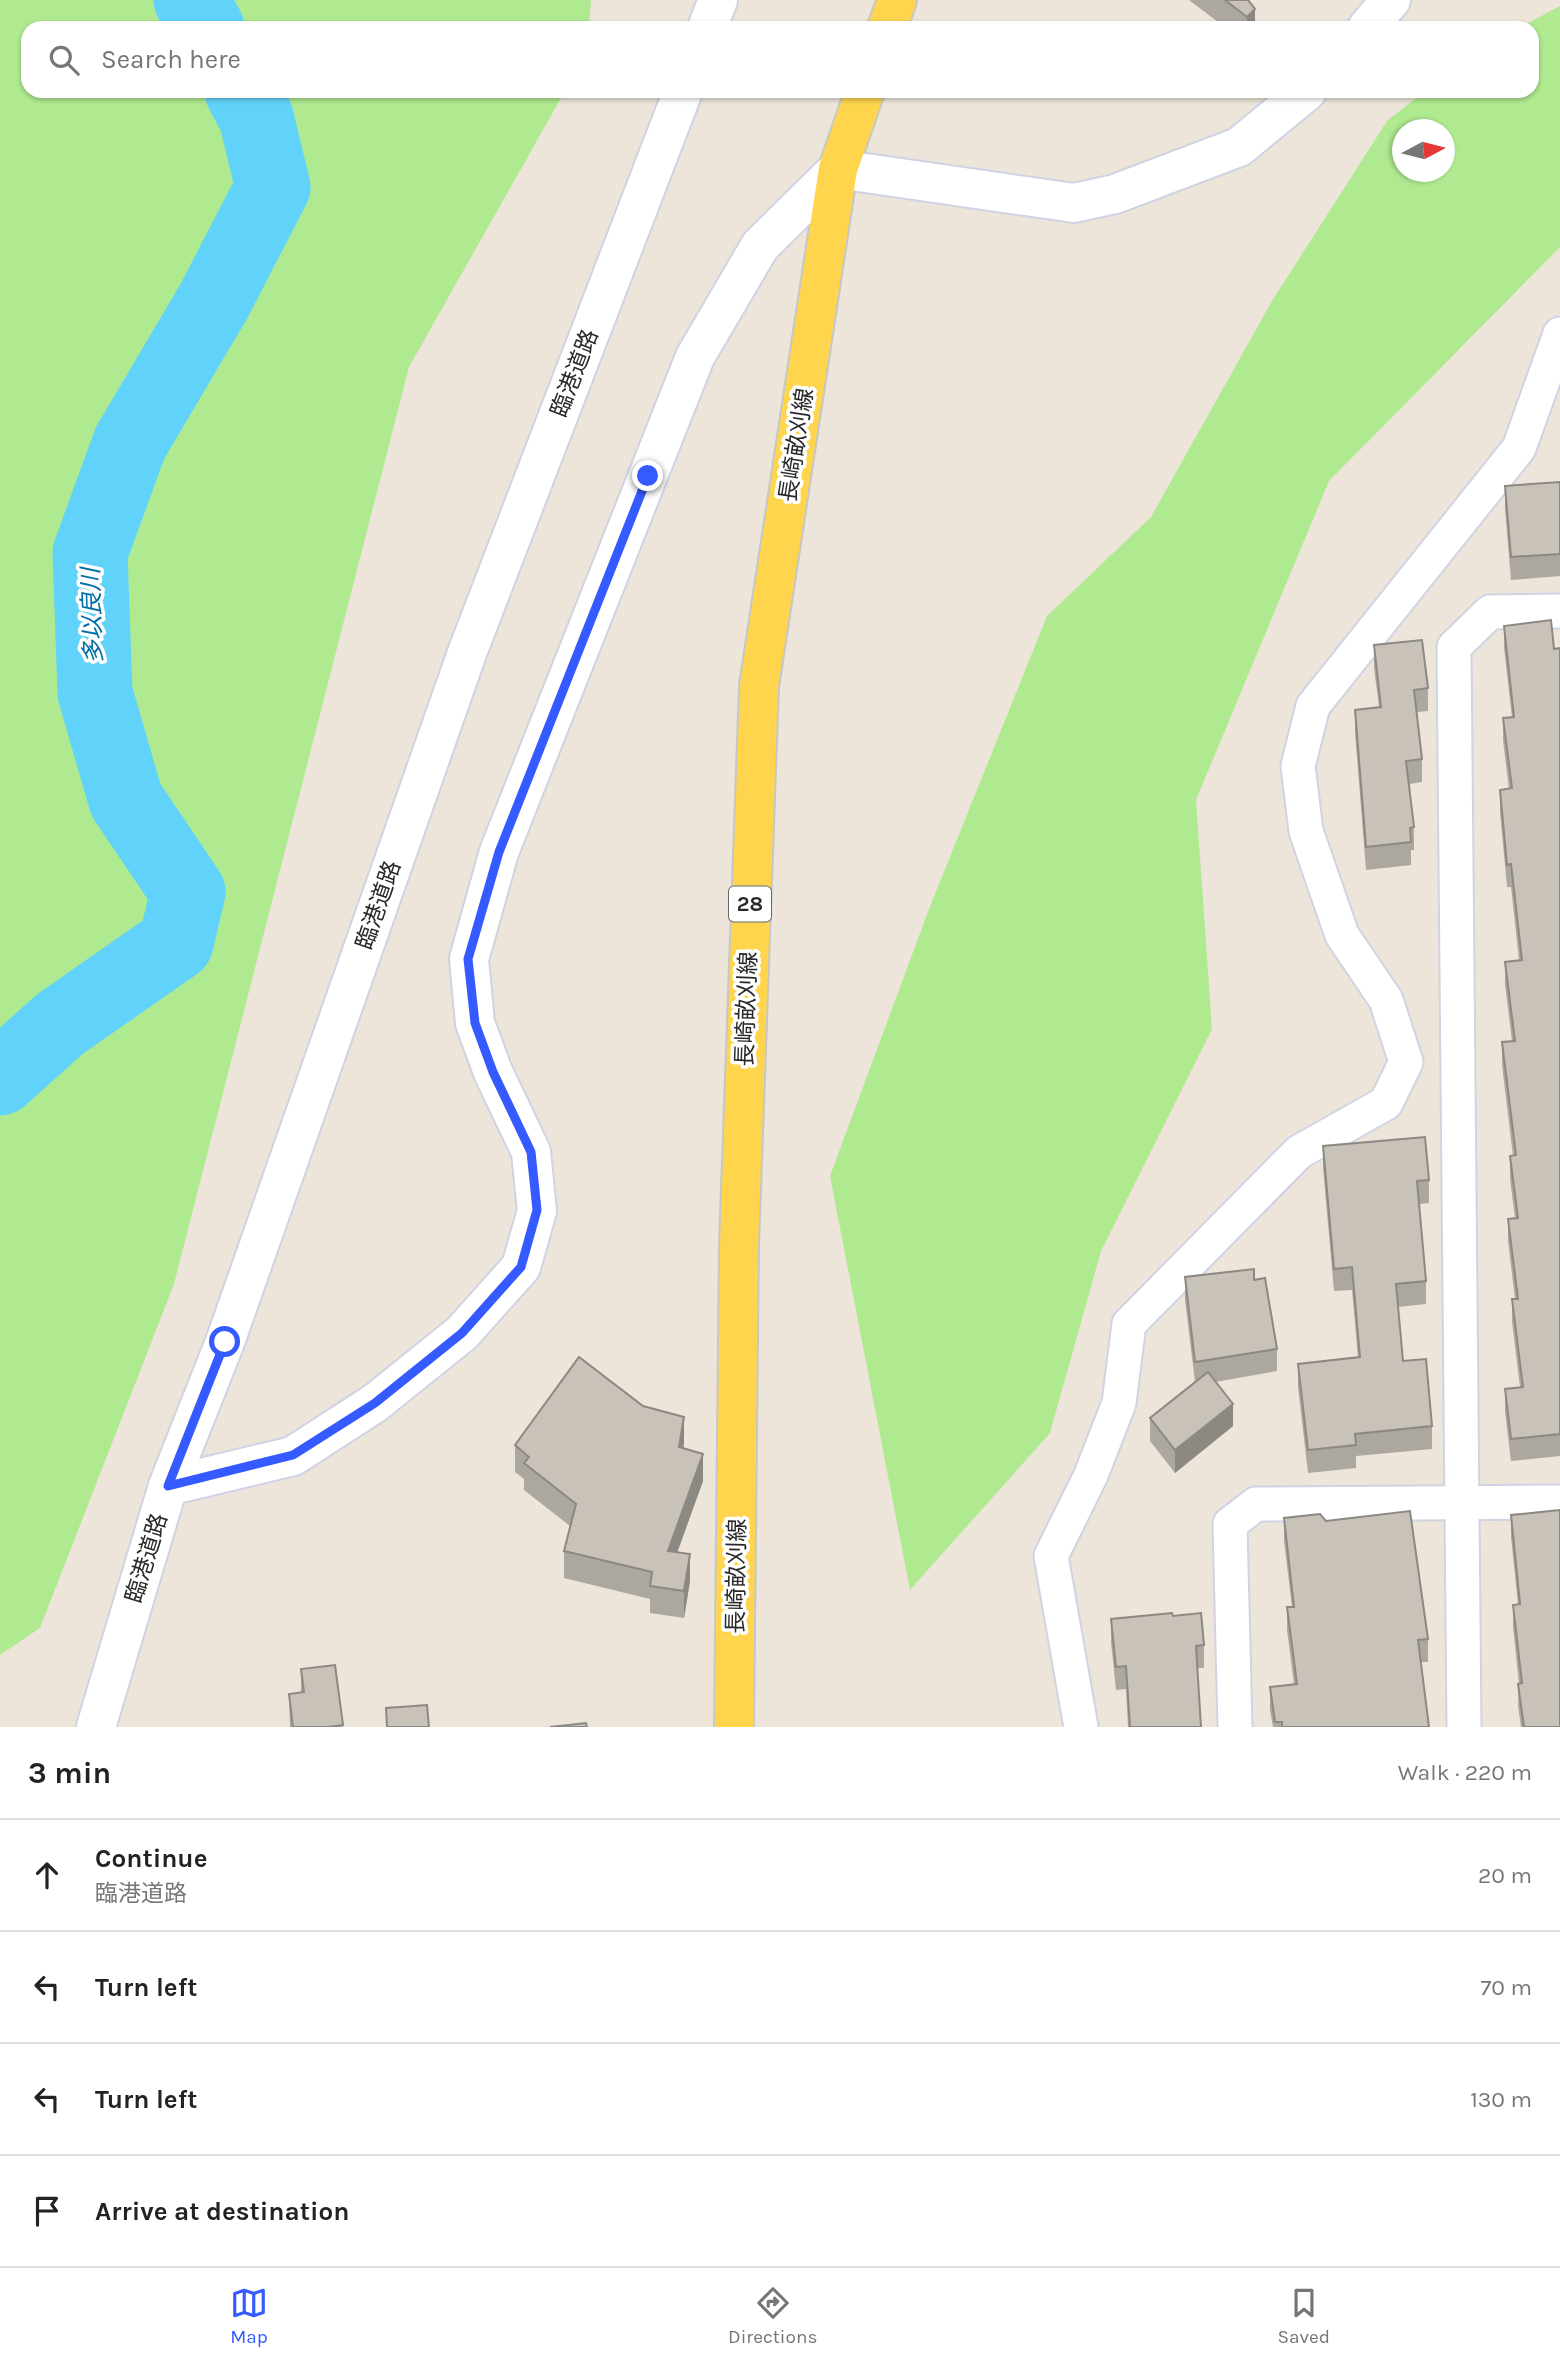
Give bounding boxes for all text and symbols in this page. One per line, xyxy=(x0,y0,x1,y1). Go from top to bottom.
search box xyxy=(21,21,1539,98)
icon: search xyxy=(45,41,83,79)
text: Search here xyxy=(101,44,241,75)
north arrow xyxy=(1392,119,1455,182)
street label: 臨港道路 xyxy=(545,325,604,421)
street label: 長崎畝刈線 xyxy=(774,386,819,504)
route end xyxy=(632,460,663,491)
water label: 多以良川 xyxy=(76,565,108,664)
street label: 臨港道路 xyxy=(351,857,406,953)
road number: 28 xyxy=(729,886,771,922)
street label: 長崎畝刈線 xyxy=(731,951,762,1067)
route start xyxy=(209,1326,240,1357)
street label: 臨港道路 xyxy=(120,1510,173,1606)
street label: 長崎畝刈線 xyxy=(722,1518,751,1634)
text: 3 min xyxy=(28,1755,111,1791)
text: Walk · 220 m xyxy=(1398,1759,1532,1786)
text: Continue xyxy=(95,1843,207,1874)
icon: ahead xyxy=(28,1856,66,1894)
text: 20 m xyxy=(1478,1862,1532,1889)
text: 臨港道路 xyxy=(95,1880,187,1907)
icon: left xyxy=(28,1968,66,2006)
text: Turn left xyxy=(95,1972,197,2003)
text: 70 m xyxy=(1481,1974,1532,2001)
icon: left xyxy=(28,2080,66,2118)
text: Turn left xyxy=(95,2084,197,2115)
text: 130 m xyxy=(1470,2086,1532,2113)
icon: arrive xyxy=(28,2192,66,2230)
text: Arrive at destination xyxy=(95,2196,349,2227)
tab: Map xyxy=(230,2284,268,2348)
tab: Directions xyxy=(728,2284,817,2348)
tab: Saved xyxy=(1277,2284,1330,2348)

